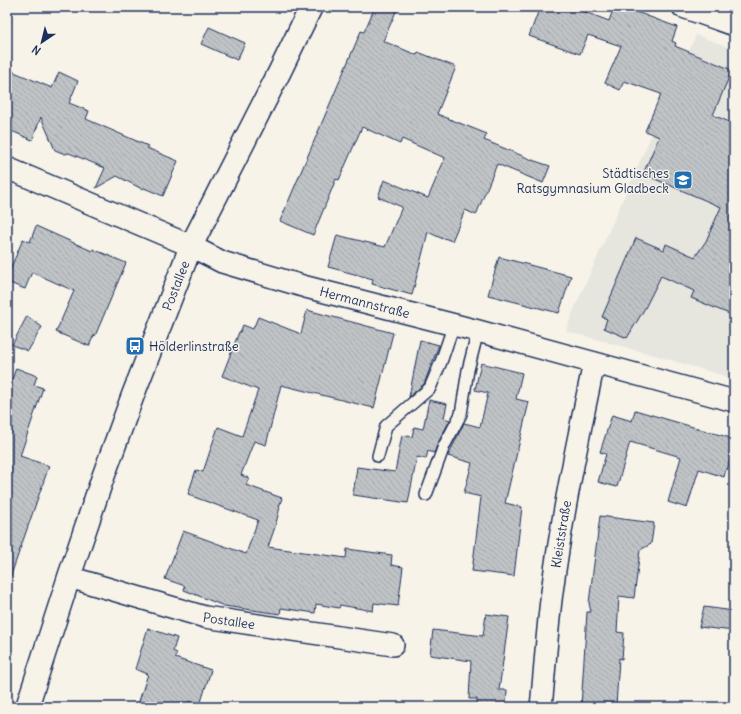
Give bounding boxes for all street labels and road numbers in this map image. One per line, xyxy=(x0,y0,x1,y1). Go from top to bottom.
street label: Postallee xyxy=(159,258,194,313)
street label: Hermannstraße xyxy=(318,283,412,322)
street label: Kleiststraße xyxy=(547,499,575,569)
street label: Postallee xyxy=(202,609,256,633)

